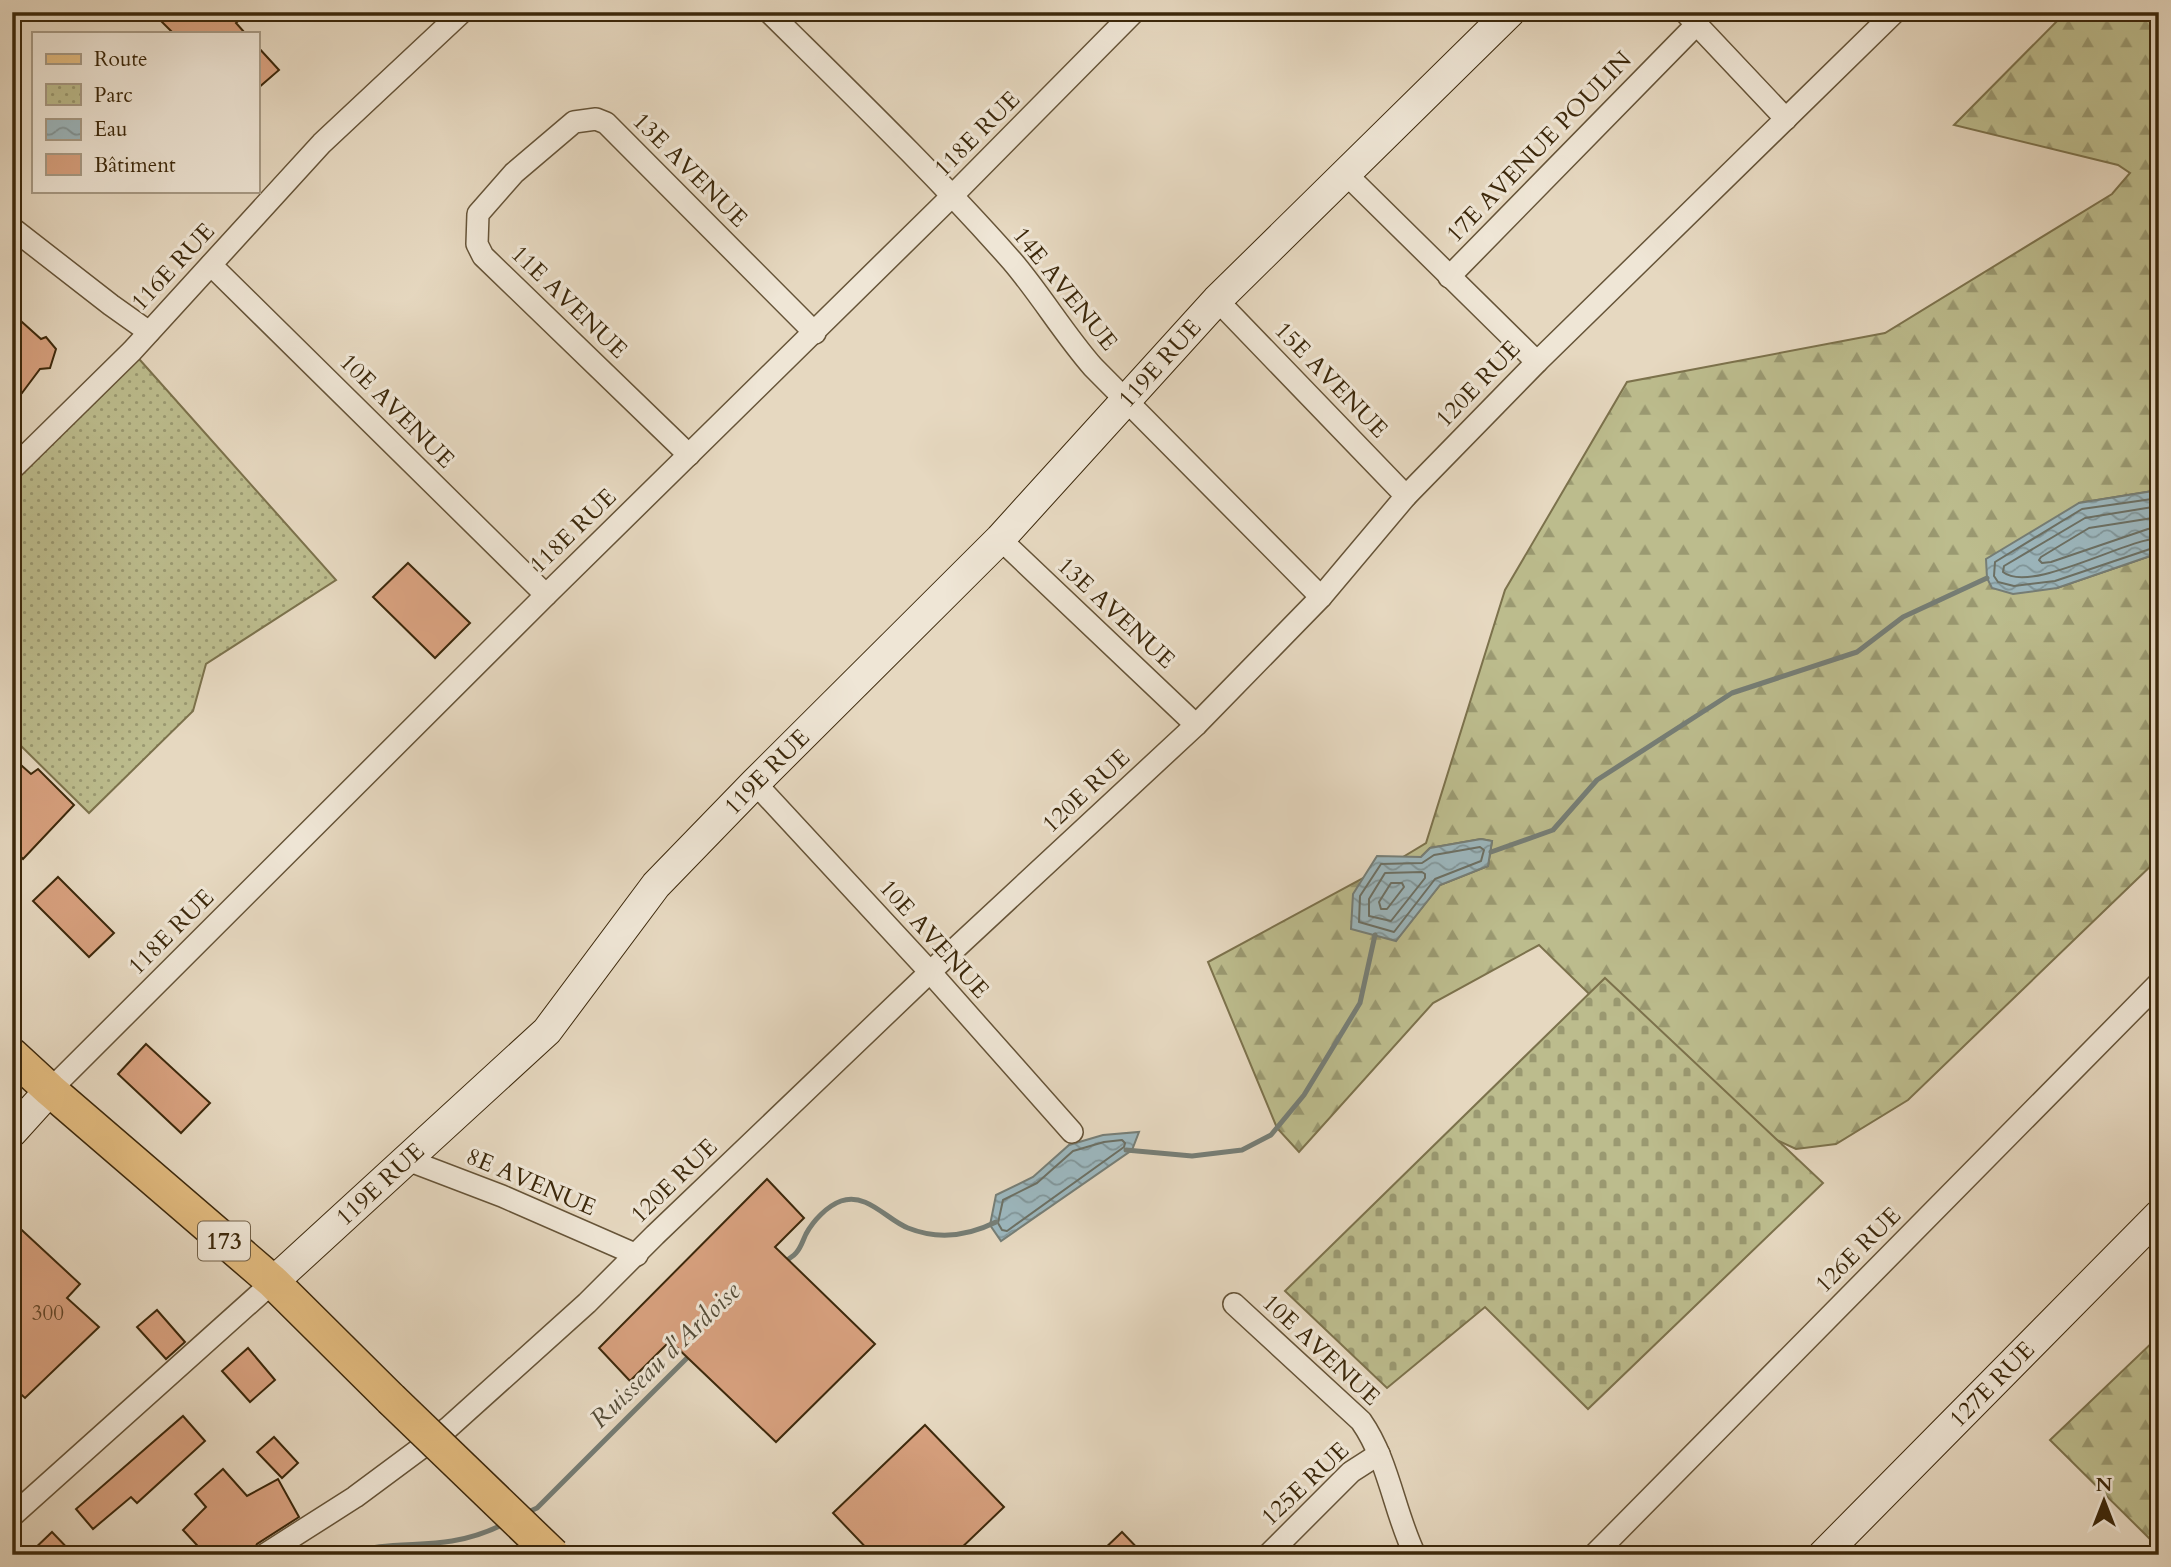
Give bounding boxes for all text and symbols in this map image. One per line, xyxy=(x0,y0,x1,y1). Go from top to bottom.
legend xyxy=(32,32,259,192)
street label: 17E AVENUE POULIN xyxy=(1439,44,1640,250)
text: Route xyxy=(94,45,148,74)
text: Parc xyxy=(94,81,133,110)
street label: 118E RUE xyxy=(927,84,1027,184)
street label: 13E AVENUE xyxy=(625,105,755,235)
text: Eau xyxy=(94,115,128,144)
text: Bâtiment xyxy=(94,151,176,180)
street label: 116E RUE xyxy=(124,216,222,318)
street label: 14E AVENUE xyxy=(1005,220,1125,358)
street label: 11E AVENUE xyxy=(503,238,635,366)
street label: 119E RUE xyxy=(1111,312,1208,415)
street label: 15E AVENUE xyxy=(1267,314,1395,446)
street label: 120E RUE xyxy=(1428,333,1528,435)
street label: 10E AVENUE xyxy=(332,346,462,476)
street label: 118E RUE xyxy=(522,481,624,581)
street label: 13E AVENUE xyxy=(1050,550,1182,676)
street label: 119E RUE xyxy=(716,721,817,822)
street label: 120E RUE xyxy=(1035,742,1137,840)
street label: 10E AVENUE xyxy=(871,872,997,1006)
street label: 118E RUE xyxy=(121,882,221,982)
street label: 120E RUE xyxy=(623,1131,725,1231)
street label: 119E RUE xyxy=(329,1135,431,1233)
street label: 8E AVENUE xyxy=(461,1140,601,1224)
street label: 126E RUE xyxy=(1808,1200,1908,1300)
road number: 173 xyxy=(198,1222,250,1260)
water label: Ruisseau d'Ardoise xyxy=(582,1273,749,1436)
street label: 10E AVENUE xyxy=(1255,1287,1387,1413)
house number: 300 xyxy=(32,1299,64,1328)
street label: 127E RUE xyxy=(1942,1334,2042,1435)
street label: 125E RUE xyxy=(1254,1435,1356,1533)
north arrow xyxy=(2070,1466,2140,1536)
text: N xyxy=(2096,1472,2113,1498)

